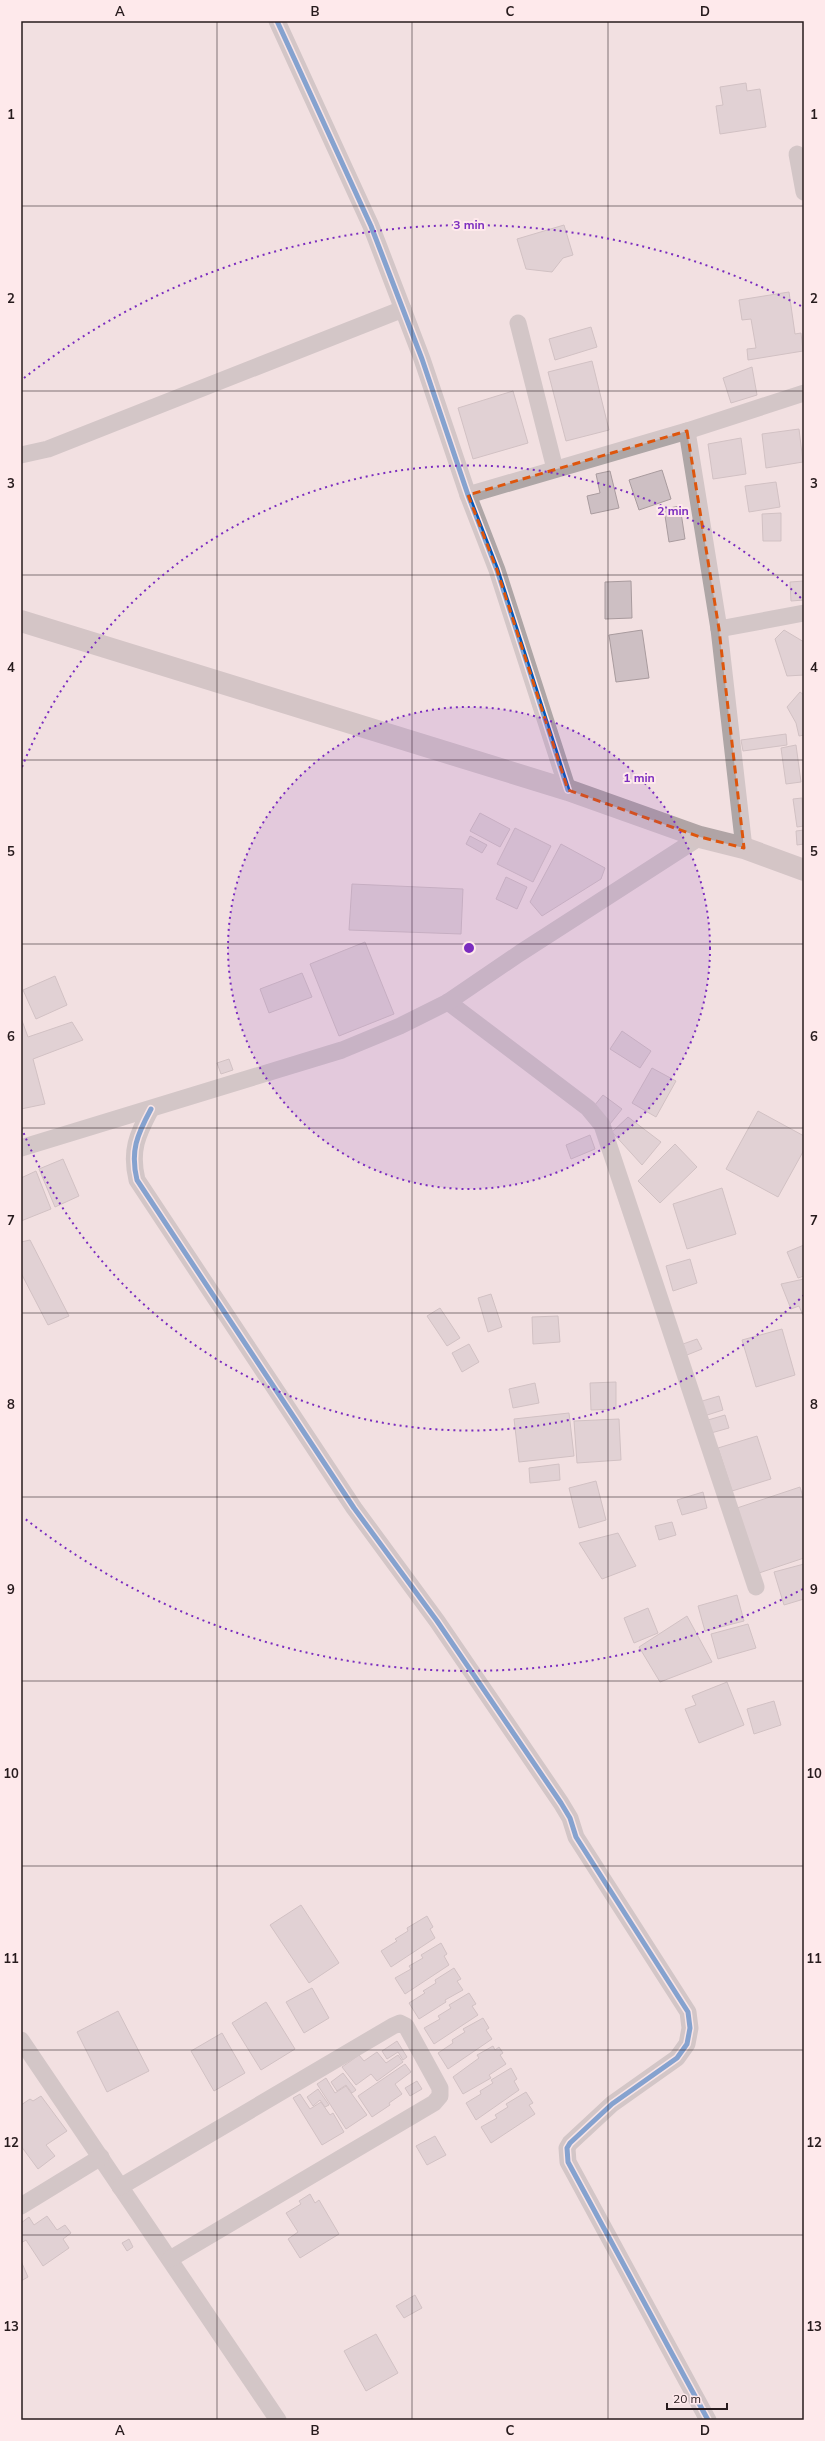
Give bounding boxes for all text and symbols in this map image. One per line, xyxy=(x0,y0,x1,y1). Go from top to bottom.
text: A xyxy=(115,3,125,19)
text: B xyxy=(311,3,320,19)
text: C xyxy=(506,3,515,19)
text: D xyxy=(700,3,710,19)
text: 1 xyxy=(7,106,15,122)
text: 1 xyxy=(810,106,818,122)
text: 3 min xyxy=(453,217,485,232)
text: 2 xyxy=(7,290,15,306)
text: 2 xyxy=(810,290,818,306)
text: 3 xyxy=(7,475,15,491)
text: 3 xyxy=(810,475,818,491)
text: 2 min xyxy=(657,503,689,518)
text: 4 xyxy=(7,659,15,675)
text: 4 xyxy=(810,659,818,675)
text: 1 min xyxy=(623,770,655,785)
text: 5 xyxy=(7,843,15,859)
text: 5 xyxy=(810,843,818,859)
centre of rings xyxy=(462,941,476,955)
text: 6 xyxy=(7,1028,15,1044)
text: 6 xyxy=(810,1028,818,1044)
text: 7 xyxy=(7,1212,15,1228)
text: 7 xyxy=(810,1212,818,1228)
text: 8 xyxy=(7,1396,15,1412)
text: 8 xyxy=(810,1396,818,1412)
text: 9 xyxy=(7,1581,15,1597)
text: 9 xyxy=(810,1581,818,1597)
text: 10 xyxy=(3,1765,19,1781)
text: 10 xyxy=(806,1765,822,1781)
text: 11 xyxy=(3,1950,19,1966)
text: 11 xyxy=(806,1950,822,1966)
text: 12 xyxy=(3,2134,19,2150)
text: 12 xyxy=(806,2134,822,2150)
text: 13 xyxy=(3,2318,19,2334)
text: 13 xyxy=(806,2318,822,2334)
scale bar xyxy=(667,2385,727,2411)
text: 20 m xyxy=(673,2391,701,2406)
text: A xyxy=(115,2422,125,2438)
text: B xyxy=(311,2422,320,2438)
text: C xyxy=(506,2422,515,2438)
text: D xyxy=(700,2422,710,2438)

